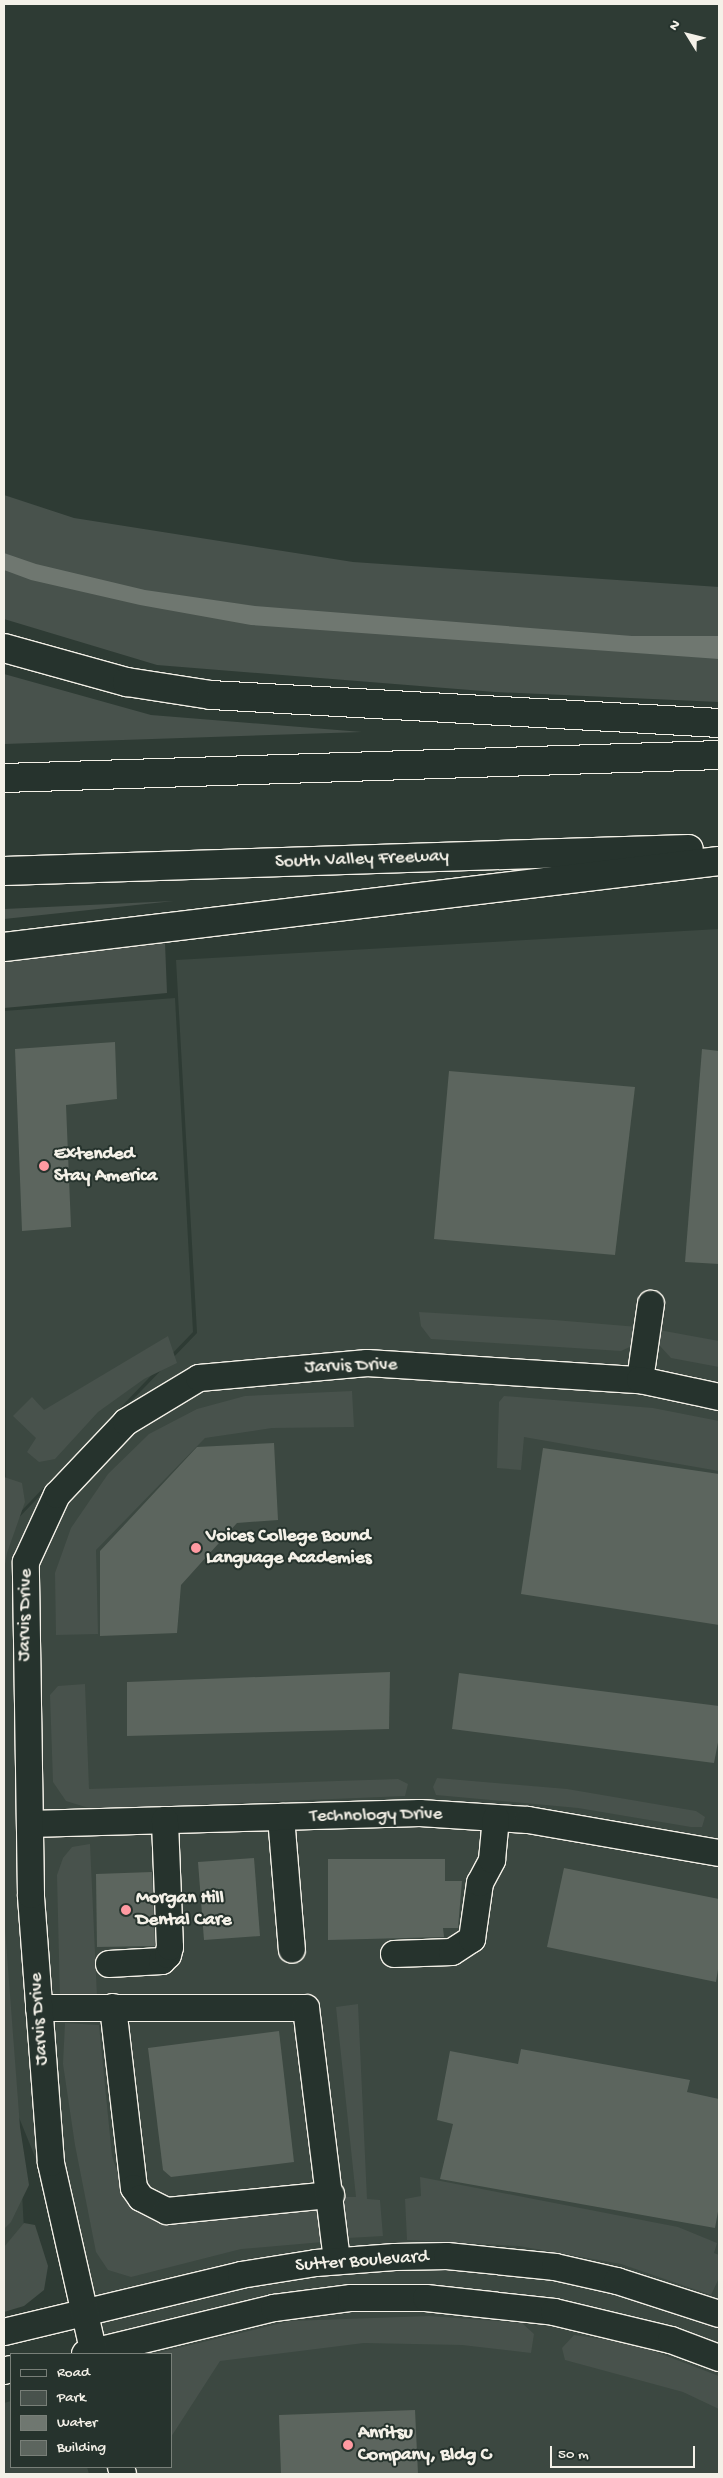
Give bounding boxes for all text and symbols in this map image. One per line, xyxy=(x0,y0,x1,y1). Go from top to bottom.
north arrow xyxy=(663,10,713,60)
text: N xyxy=(666,17,685,35)
street label: South Valley Freeway xyxy=(275,846,449,874)
place label: Extended Stay America xyxy=(54,1144,157,1188)
marker: Extended Stay America xyxy=(38,1160,50,1172)
street label: Jarvis Drive xyxy=(304,1354,398,1380)
place label: Voices College Bound Language Academies xyxy=(206,1526,371,1570)
marker: Voices College Bound Language Academies xyxy=(190,1542,202,1554)
street label: Jarvis Drive xyxy=(14,1568,38,1662)
street label: Technology Drive xyxy=(309,1803,443,1829)
place label: Morgan Hill Dental Care xyxy=(136,1888,232,1932)
marker: Morgan Hill Dental Care xyxy=(120,1904,132,1916)
street label: Jarvis Drive xyxy=(25,1972,55,2066)
street label: Sutter Boulevard xyxy=(295,2246,429,2278)
legend xyxy=(10,2353,172,2468)
text: Road xyxy=(57,2364,90,2382)
text: Park xyxy=(57,2389,86,2407)
text: Water xyxy=(57,2414,97,2432)
place label: Anritsu Company, Bldg C xyxy=(358,2423,491,2467)
scale bar xyxy=(553,2436,698,2468)
text: Building xyxy=(57,2439,106,2457)
marker: Anritsu Company, Bldg C xyxy=(342,2439,354,2451)
text: 50 m xyxy=(558,2446,589,2464)

